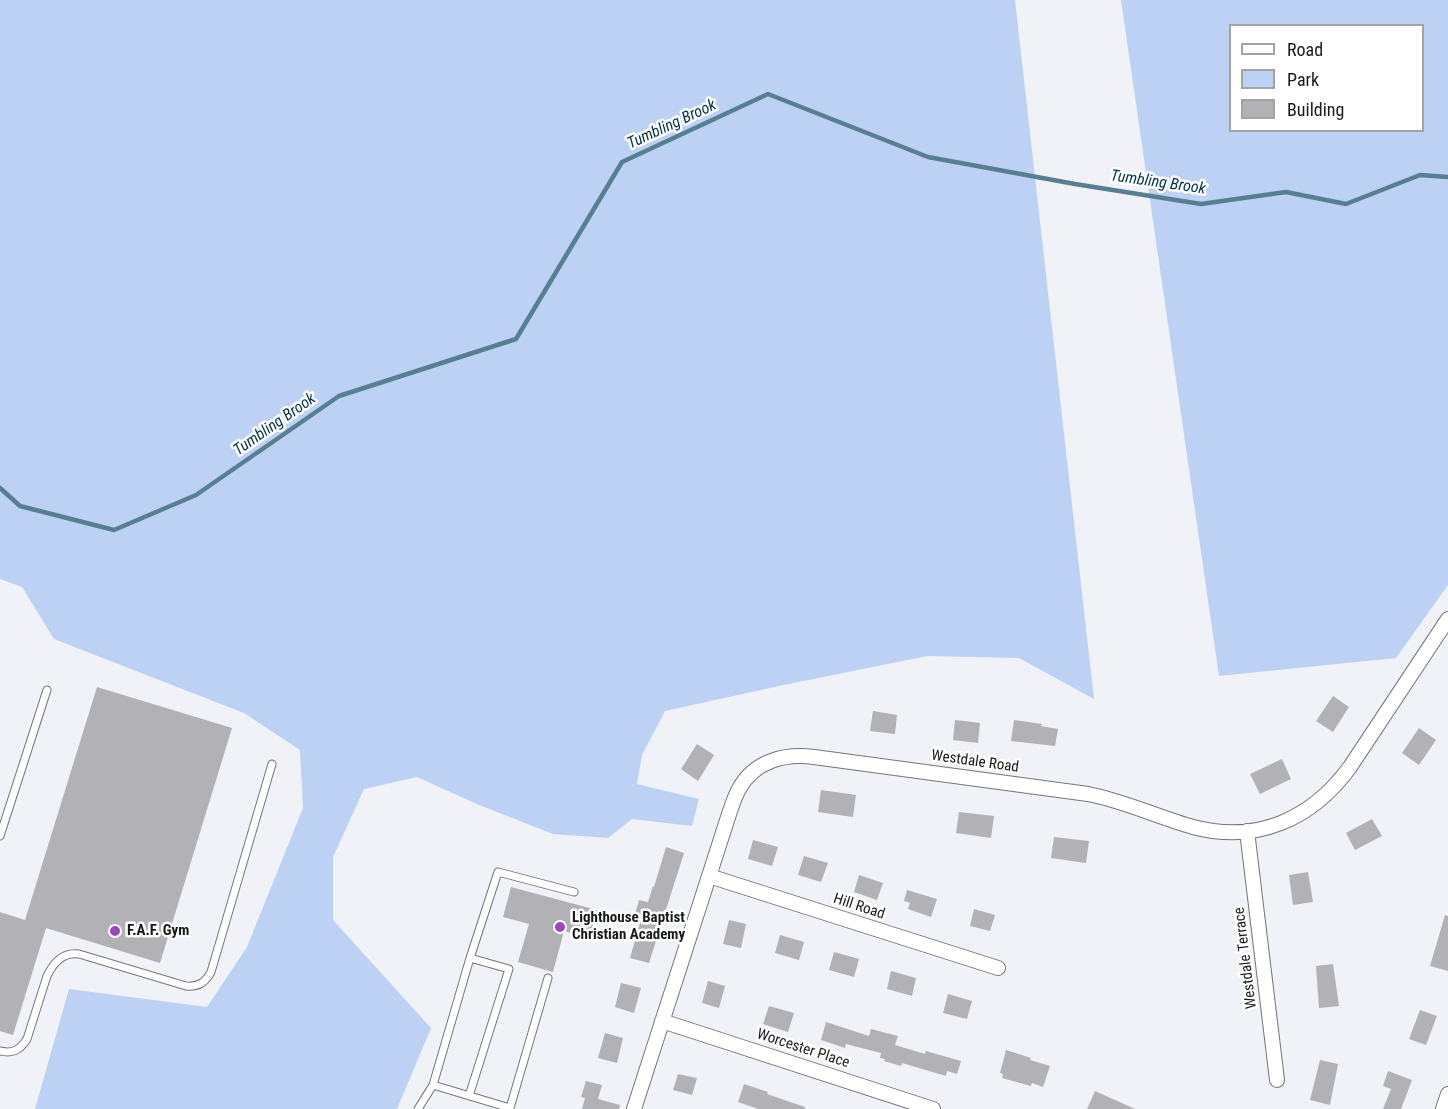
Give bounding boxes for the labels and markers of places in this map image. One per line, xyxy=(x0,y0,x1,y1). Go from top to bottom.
place label: Lighthouse Baptist Christian Academy xyxy=(572,909,685,944)
marker: Lighthouse Baptist Christian Academy xyxy=(553,920,567,934)
place label: F.A.F. Gym xyxy=(127,922,189,940)
marker: F.A.F. Gym xyxy=(108,924,122,938)

